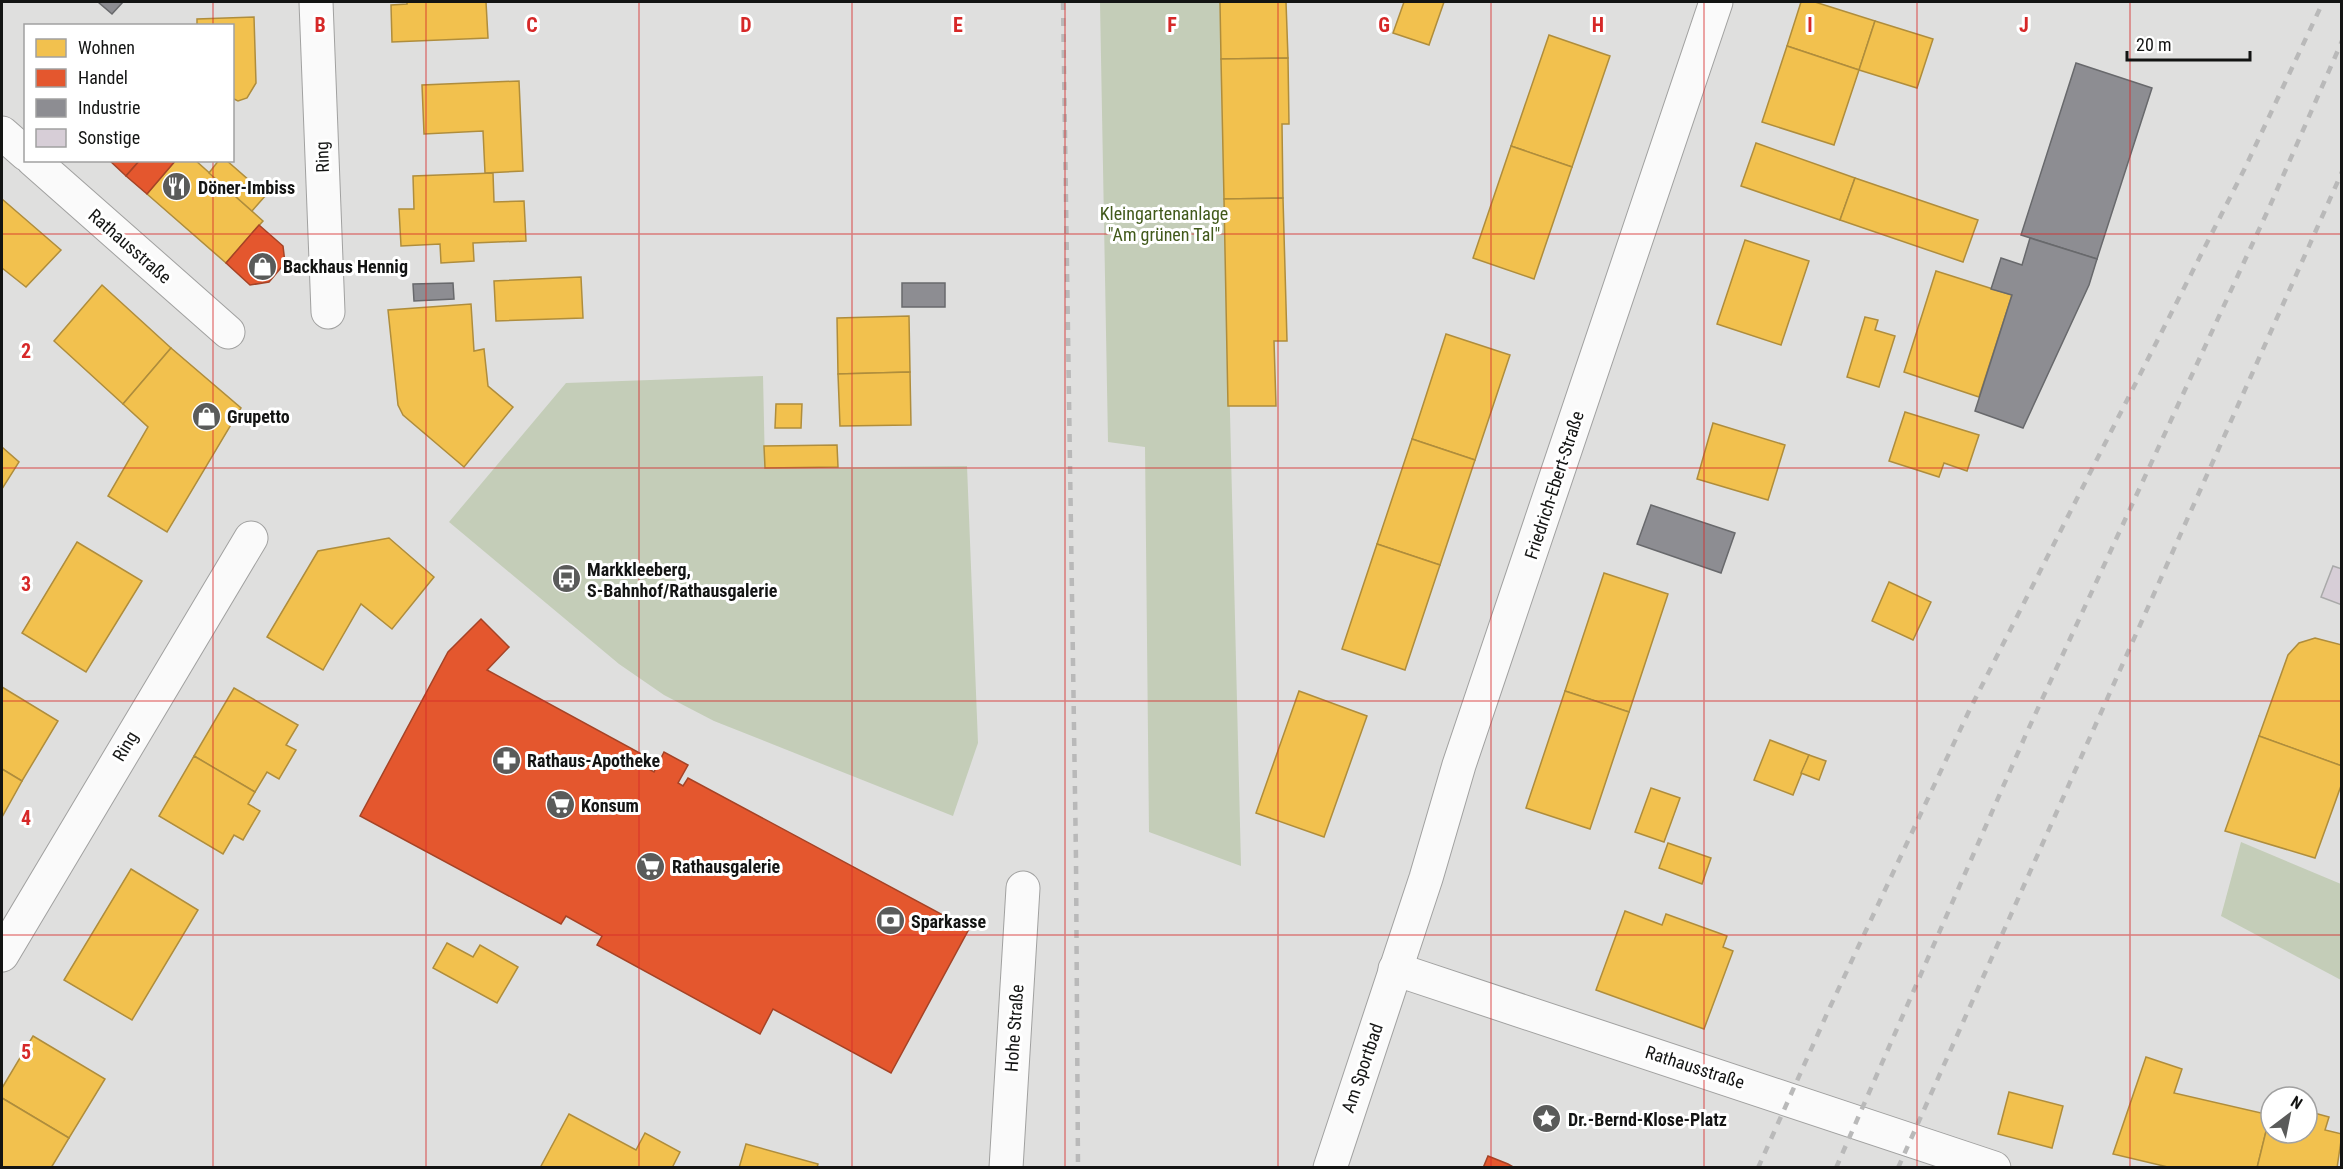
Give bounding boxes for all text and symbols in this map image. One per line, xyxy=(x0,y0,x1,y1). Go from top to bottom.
text: B xyxy=(314,13,326,37)
text: C xyxy=(526,13,538,37)
text: D xyxy=(740,13,752,37)
text: E xyxy=(953,13,963,37)
text: F xyxy=(1167,13,1177,37)
text: G xyxy=(1378,13,1390,37)
text: H xyxy=(1592,13,1604,37)
text: I xyxy=(1807,13,1813,37)
text: J xyxy=(2019,13,2029,37)
legend xyxy=(24,24,234,162)
scale bar xyxy=(2127,24,2250,62)
text: 20 m xyxy=(2136,34,2171,55)
text: Wohnen xyxy=(78,37,135,58)
text: Handel xyxy=(78,67,128,88)
text: Industrie xyxy=(78,97,140,118)
text: Sonstige xyxy=(78,127,140,148)
street label: Ring xyxy=(311,141,333,173)
restaurant icon: Döner-Imbiss xyxy=(161,171,193,203)
place label: Döner-Imbiss xyxy=(198,177,295,198)
park label: Kleingartenanlage "Am grünen Tal" xyxy=(1100,203,1228,245)
street label: Rathausstraße xyxy=(84,204,176,288)
shop icon: Backhaus Hennig xyxy=(246,250,278,282)
place label: Backhaus Hennig xyxy=(283,256,408,277)
text: 2 xyxy=(21,339,31,363)
shop icon: Grupetto xyxy=(190,400,222,432)
place label: Grupetto xyxy=(227,406,290,427)
street label: Friedrich-Ebert-Straße xyxy=(1520,408,1588,562)
place label: Markkleeberg, S-Bahnhof/Rathausgalerie xyxy=(587,559,778,601)
bus stop icon: Markkleeberg, S-Bahnhof/Rathausgalerie xyxy=(550,563,582,595)
text: 3 xyxy=(21,572,31,596)
street label: Ring xyxy=(108,727,142,765)
pharmacy icon: Rathaus-Apotheke xyxy=(490,744,522,776)
place label: Rathaus-Apotheke xyxy=(527,750,660,771)
supermarket icon: Konsum xyxy=(544,789,576,821)
place label: Konsum xyxy=(581,795,639,816)
text: 4 xyxy=(21,806,31,830)
supermarket icon: Rathausgalerie xyxy=(635,850,667,882)
place label: Rathausgalerie xyxy=(672,856,781,877)
bank icon: Sparkasse xyxy=(874,905,906,937)
place label: Sparkasse xyxy=(911,911,986,932)
street label: Hohe Straße xyxy=(1000,984,1028,1072)
street label: Am Sportbad xyxy=(1337,1021,1387,1115)
text: 5 xyxy=(21,1040,31,1064)
street label: Rathausstraße xyxy=(1643,1041,1747,1093)
north arrow xyxy=(2259,1085,2319,1145)
text: N xyxy=(2287,1092,2306,1113)
place icon: Dr.-Bernd-Klose-Platz xyxy=(1531,1103,1563,1135)
place label: Dr.-Bernd-Klose-Platz xyxy=(1568,1109,1727,1130)

